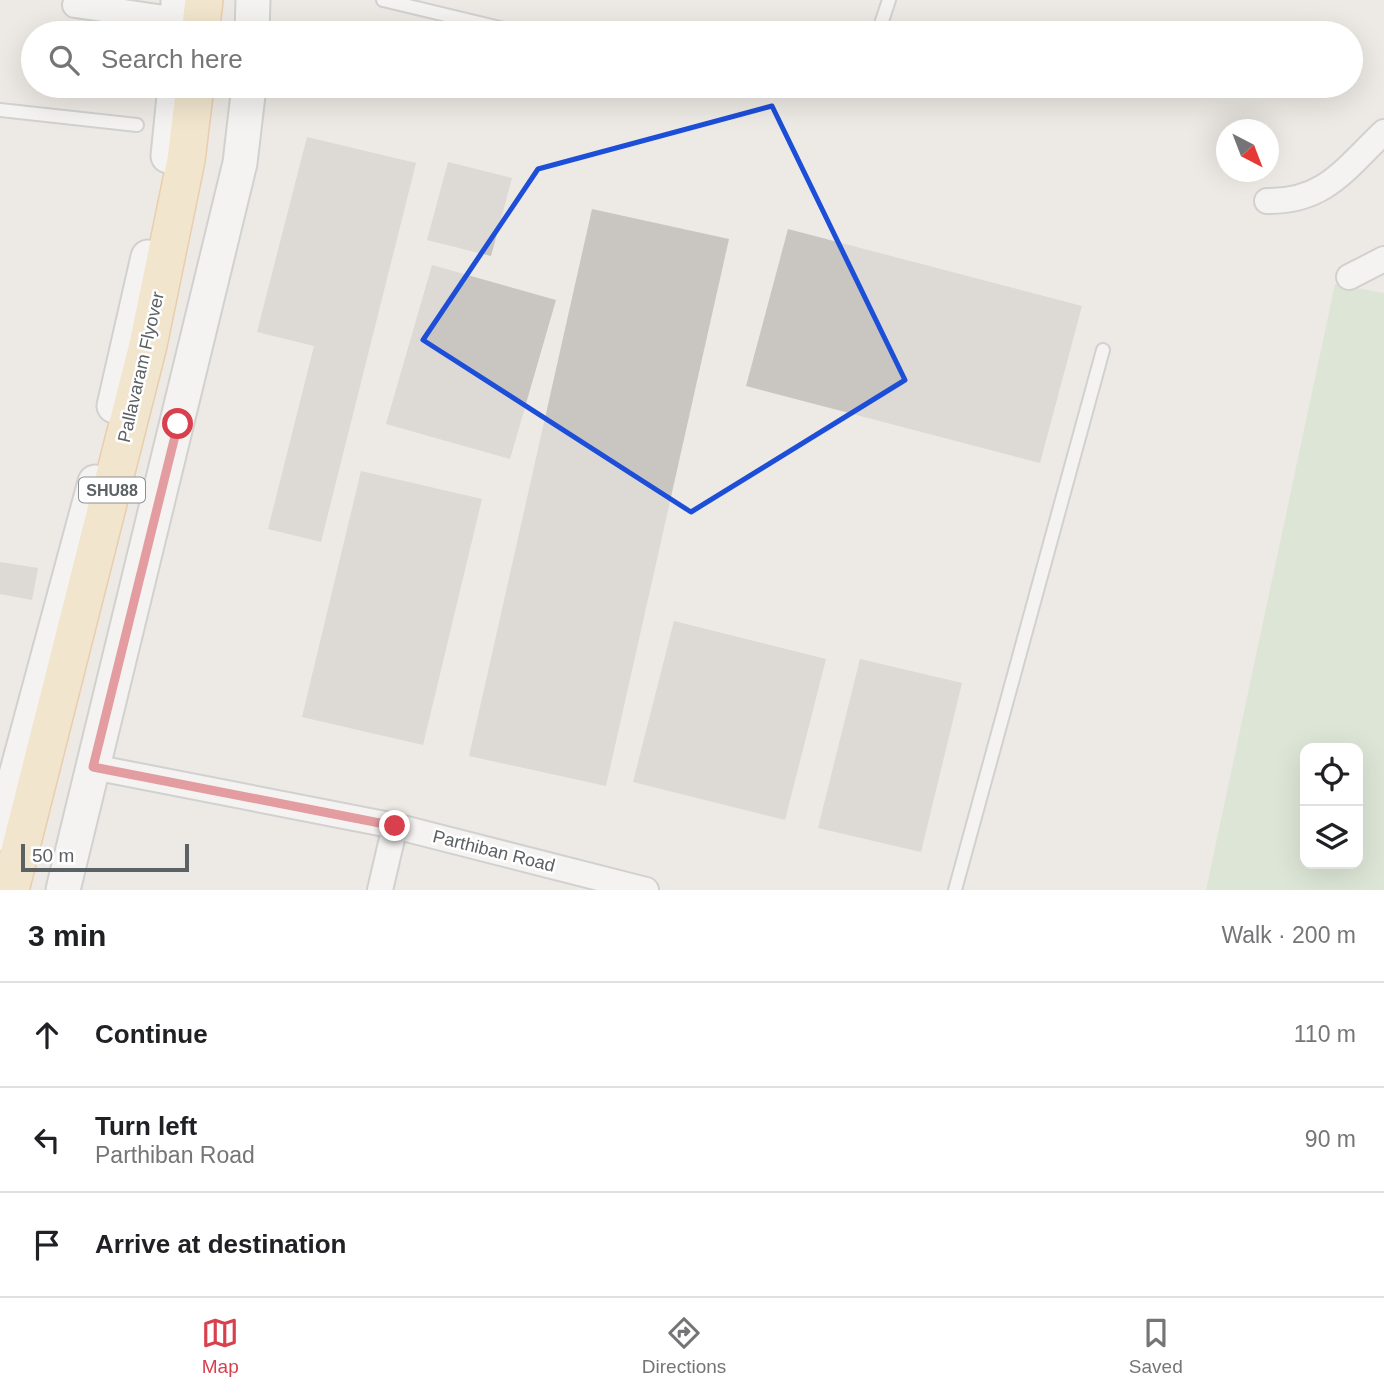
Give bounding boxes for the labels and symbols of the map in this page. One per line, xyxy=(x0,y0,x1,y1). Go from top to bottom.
north arrow xyxy=(1216,119,1279,182)
street label: Pallavaram Flyover xyxy=(114,290,168,444)
route start xyxy=(162,408,193,439)
road number: SHU88 xyxy=(79,477,145,503)
route end xyxy=(379,810,410,841)
street label: Parthiban Road xyxy=(431,826,557,876)
scale bar xyxy=(21,841,189,873)

